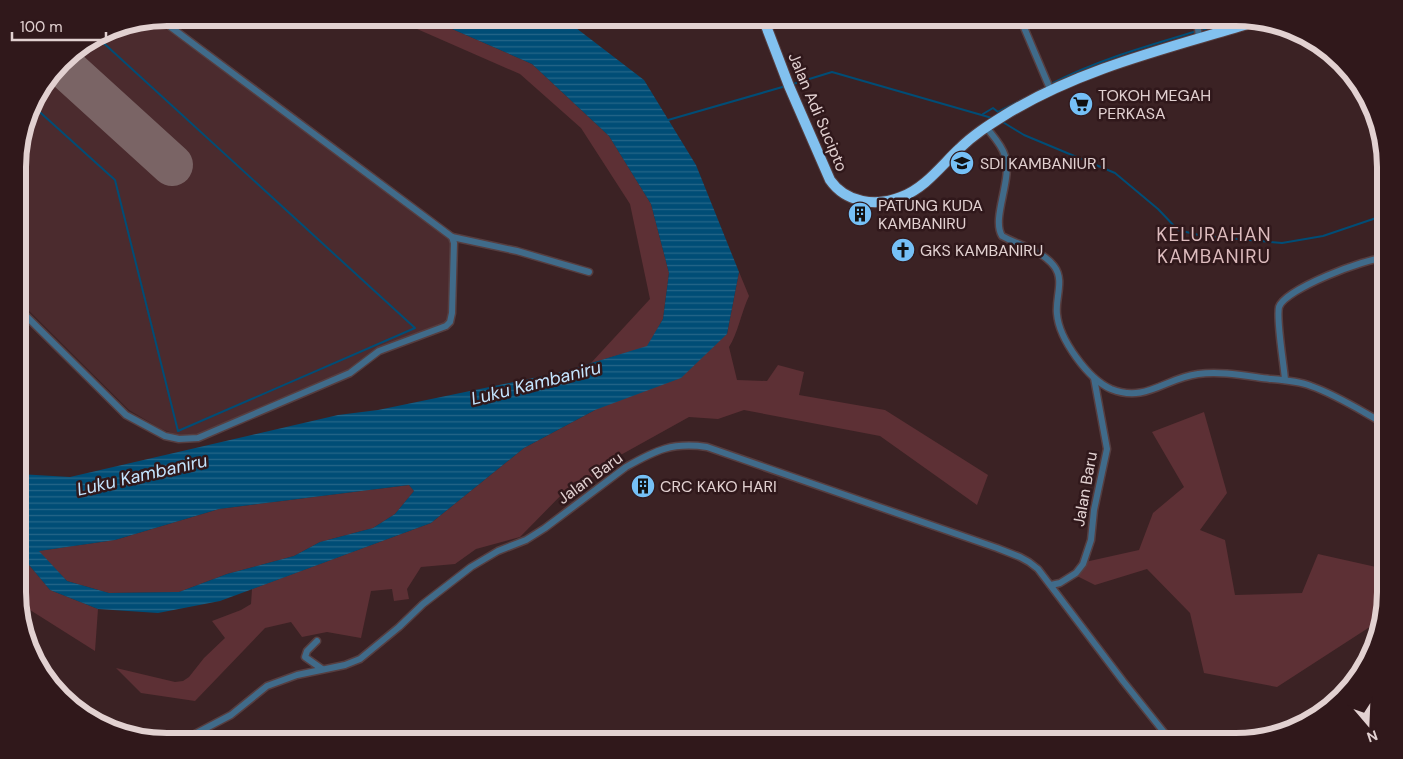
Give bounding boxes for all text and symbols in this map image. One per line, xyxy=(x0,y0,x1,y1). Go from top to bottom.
scale bar xyxy=(12,10,106,42)
text: 100 m xyxy=(20,17,63,37)
street label: Jalan Adi Sucipto xyxy=(783,49,853,175)
place label: TOKOH MEGAH PERKASA xyxy=(1098,85,1211,124)
supermarket icon: TOKOH MEGAH PERKASA xyxy=(1068,91,1094,117)
school or university icon: SDI KAMBANIUR 1 xyxy=(949,150,975,176)
place label: SDI KAMBANIUR 1 xyxy=(980,153,1106,174)
place label: PATUNG KUDA KAMBANIRU xyxy=(878,195,983,234)
building icon: PATUNG KUDA KAMBANIRU xyxy=(847,201,873,227)
district label: KELURAHAN KAMBANIRU xyxy=(1156,222,1272,269)
church icon: GKS KAMBANIRU xyxy=(890,237,916,263)
place label: GKS KAMBANIRU xyxy=(920,240,1043,261)
water label: Luku Kambaniru xyxy=(468,355,604,411)
street label: Jalan Baru xyxy=(553,447,627,509)
water label: Luku Kambaniru xyxy=(74,448,210,502)
street label: Jalan Baru xyxy=(1068,450,1102,528)
building icon: CRC KAKO HARI xyxy=(630,473,656,499)
place label: CRC KAKO HARI xyxy=(660,476,777,497)
north arrow xyxy=(1343,699,1393,749)
text: N xyxy=(1364,726,1380,746)

